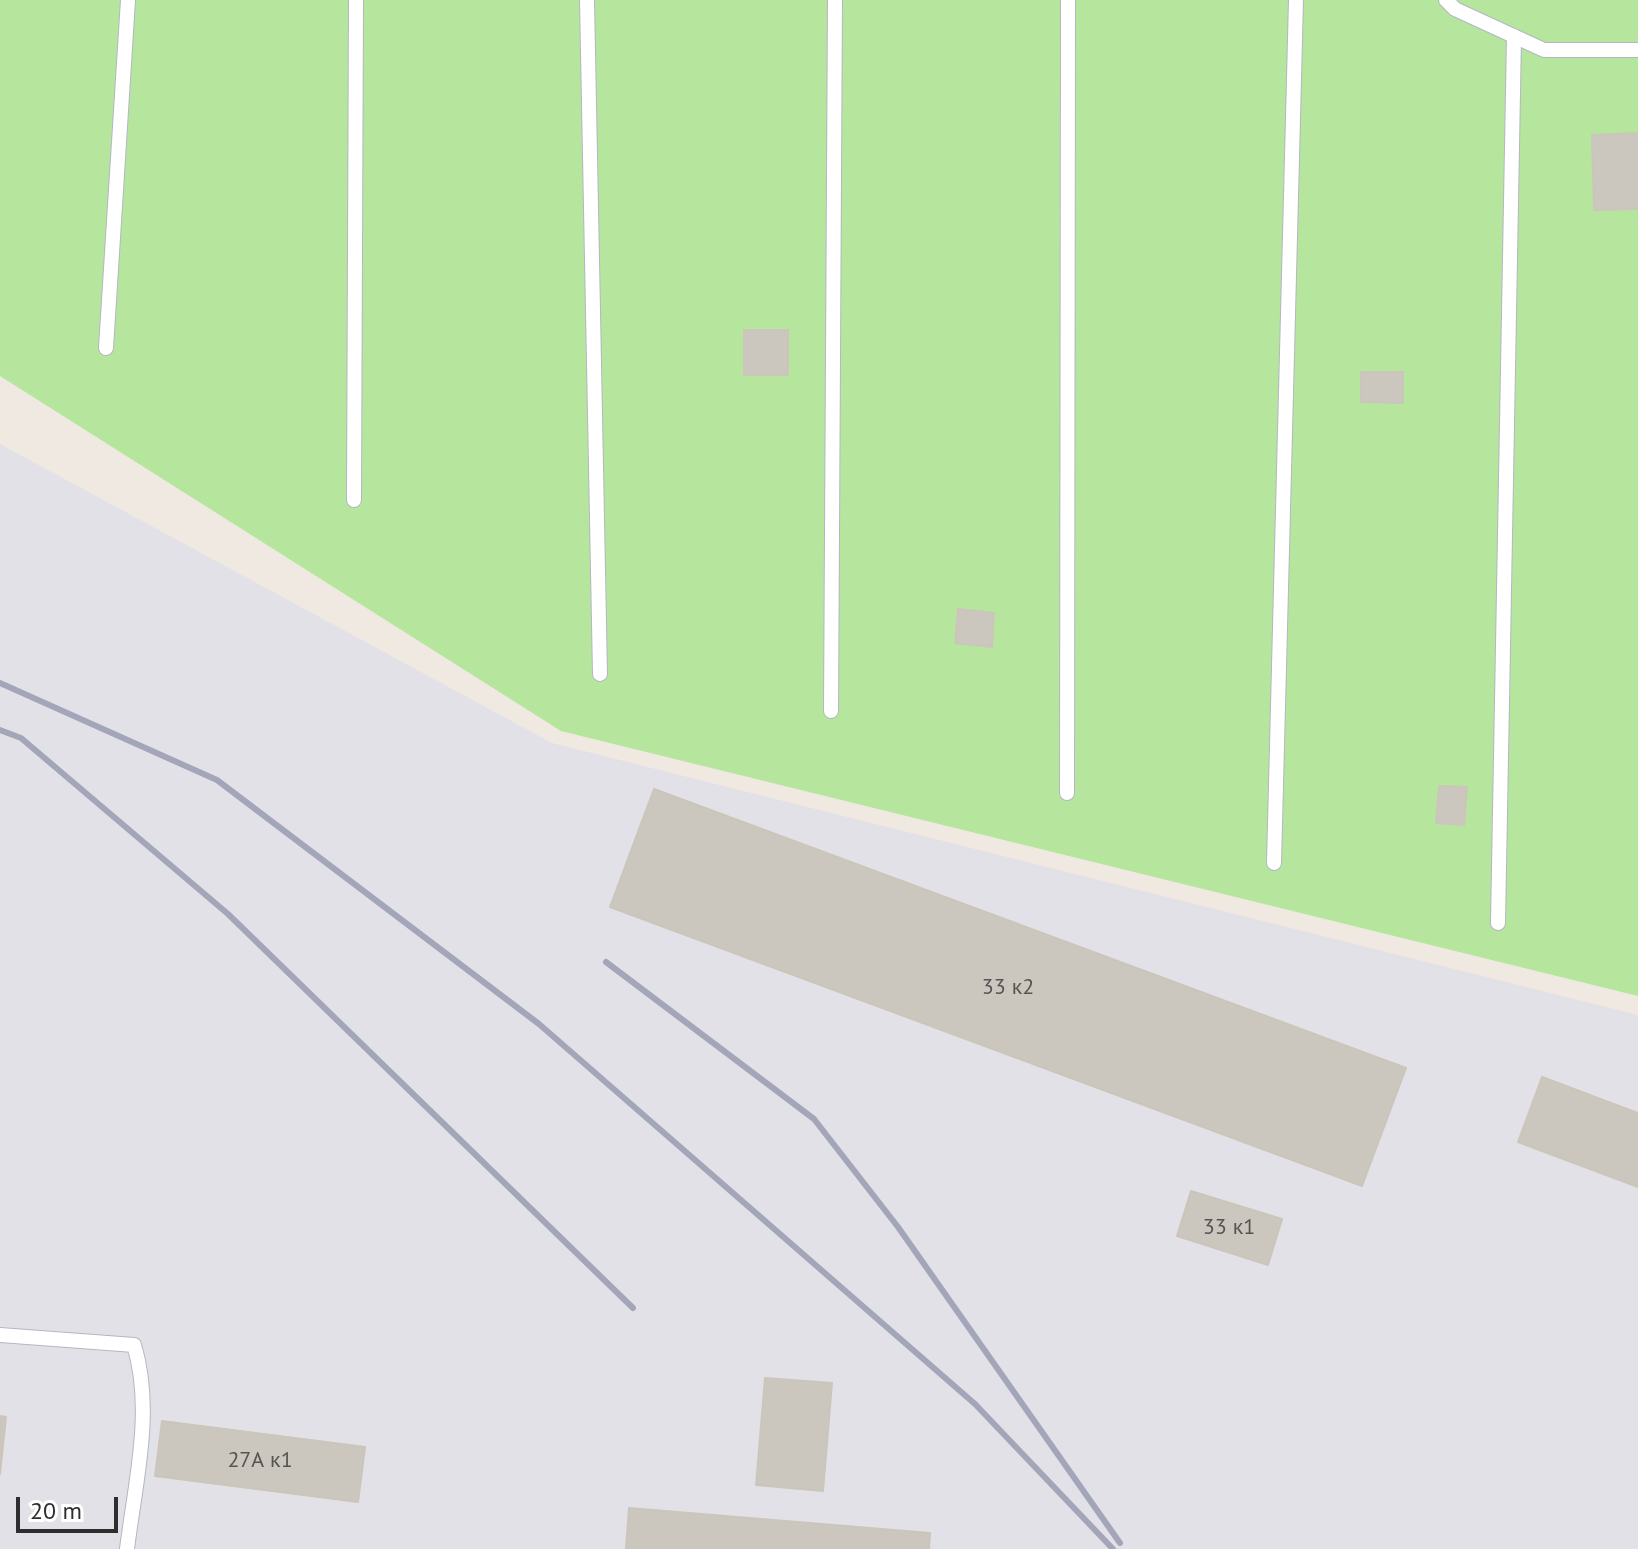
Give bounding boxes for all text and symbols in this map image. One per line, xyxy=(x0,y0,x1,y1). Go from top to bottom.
house number: 33 к2 xyxy=(982,975,1034,1001)
house number: 33 к1 xyxy=(1203,1215,1255,1241)
house number: 27А к1 xyxy=(227,1448,293,1474)
scale bar xyxy=(20,1481,122,1531)
text: 20 m xyxy=(30,1495,82,1526)

